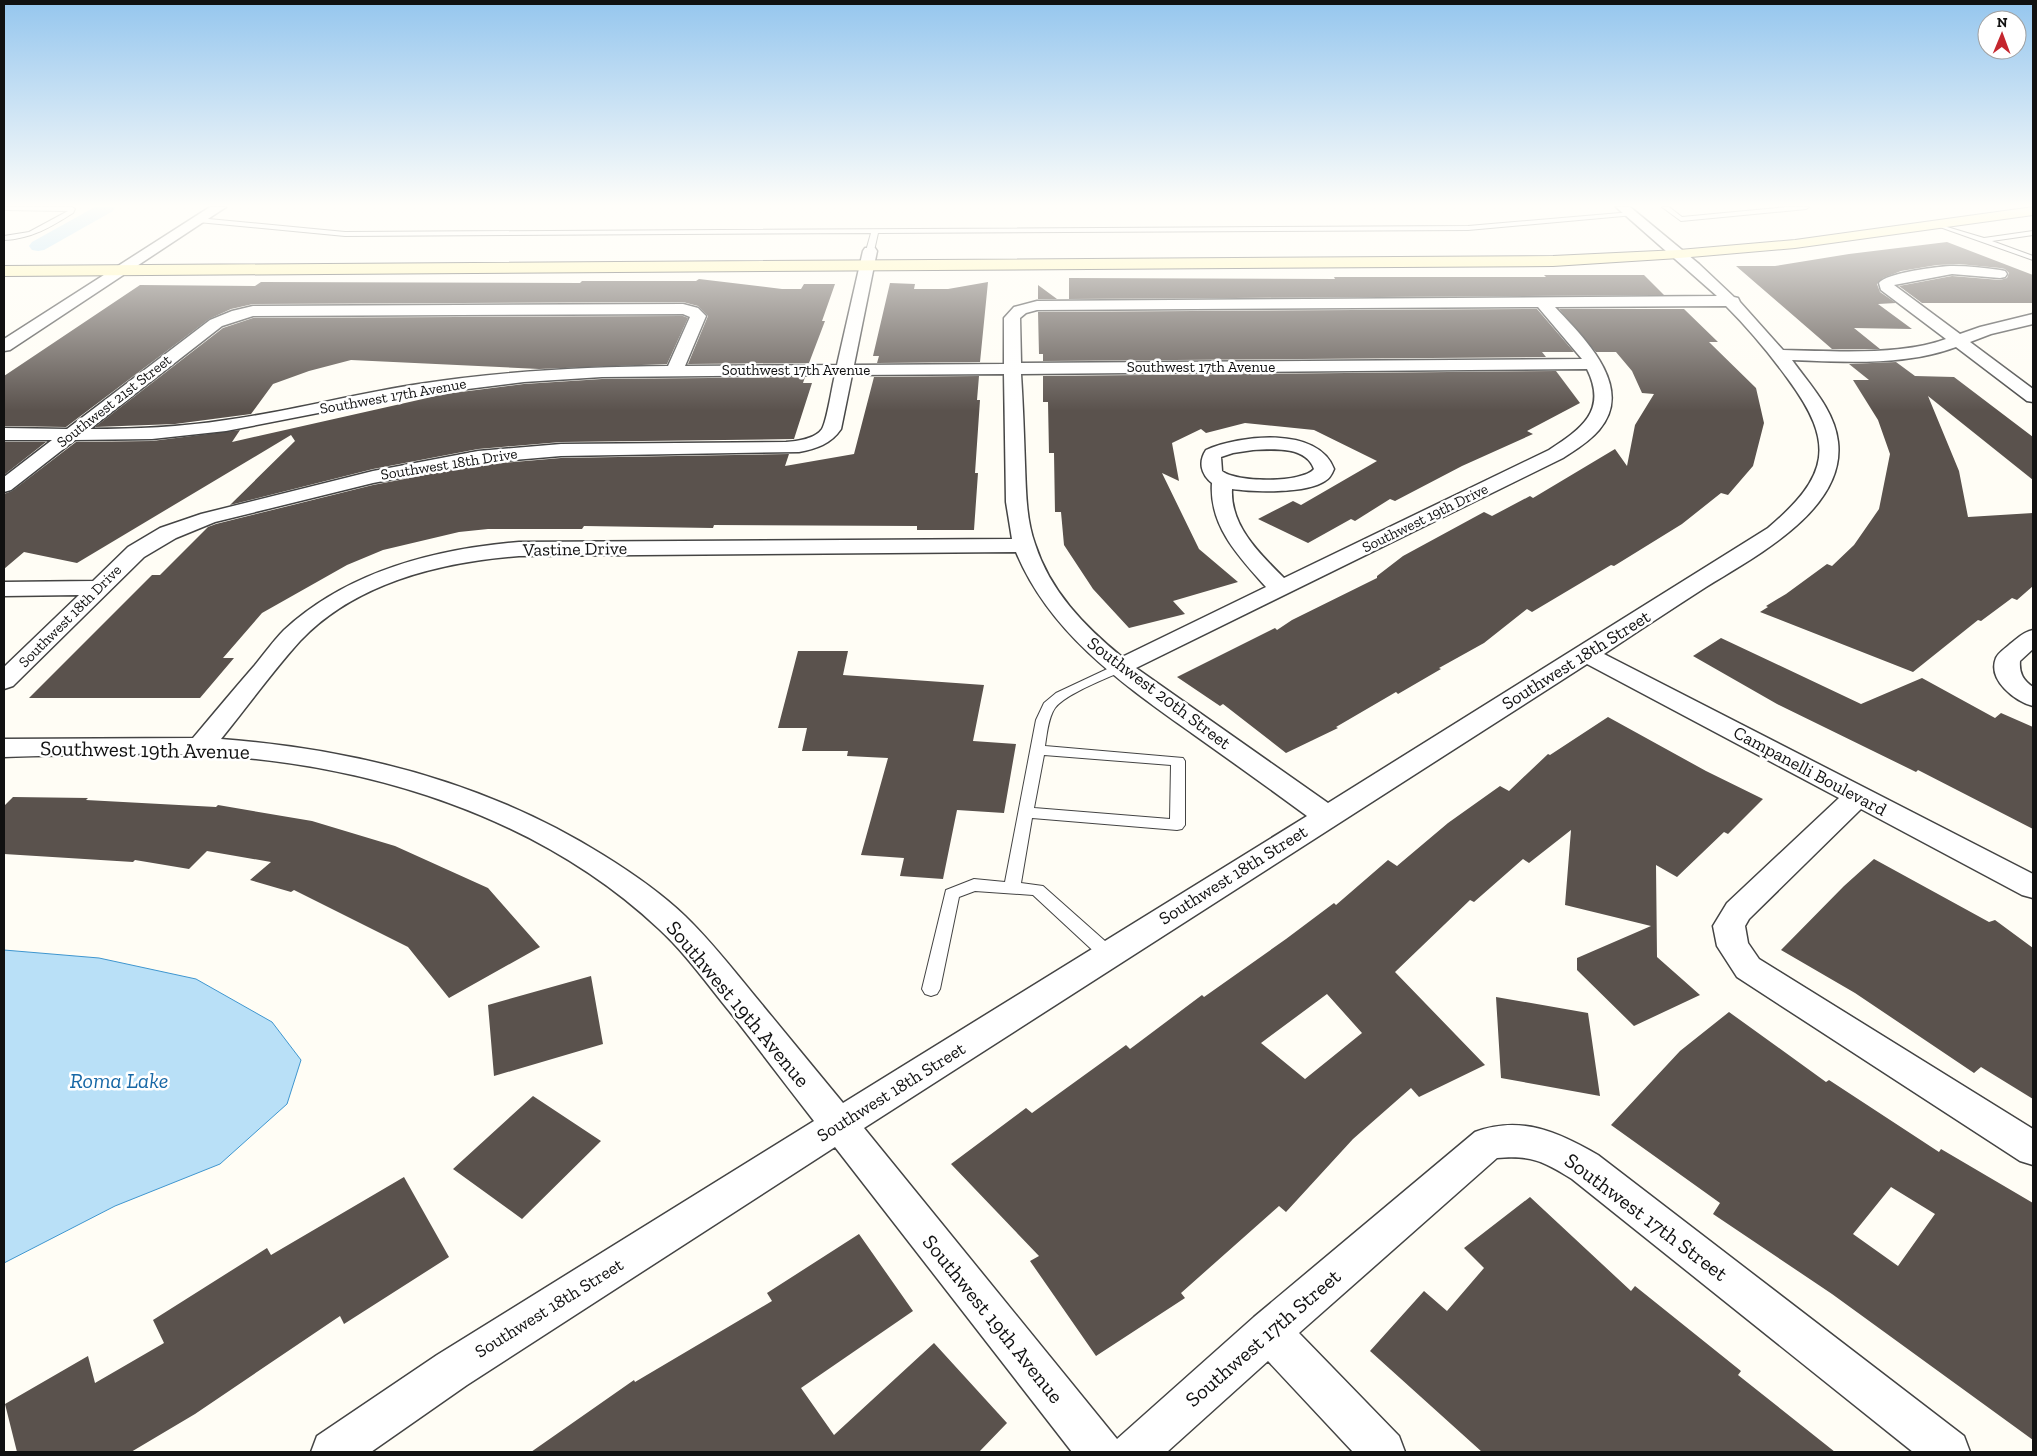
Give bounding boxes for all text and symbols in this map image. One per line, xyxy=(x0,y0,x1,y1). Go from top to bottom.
north arrow xyxy=(1977,10,2027,60)
text: N xyxy=(1997,14,2008,31)
street label: Southwest 21st Street xyxy=(53,350,175,451)
street label: Southwest 17th Avenue xyxy=(1127,358,1275,376)
street label: Southwest 17th Avenue xyxy=(722,361,870,379)
street label: Southwest 17th Avenue xyxy=(318,374,468,418)
street label: Southwest 18th Drive xyxy=(379,444,519,484)
street label: Southwest 19th Drive xyxy=(1359,480,1491,556)
street label: Vastine Drive xyxy=(522,537,627,561)
street label: Southwest 18th Drive xyxy=(15,561,125,671)
street label: Southwest 18th Street xyxy=(1498,605,1655,715)
street label: Southwest 20th Street xyxy=(1083,632,1235,754)
street label: Campanelli Boulevard xyxy=(1730,721,1890,821)
street label: Southwest 19th Avenue xyxy=(40,735,250,764)
street label: Southwest 18th Street xyxy=(1155,820,1312,930)
street label: Southwest 19th Avenue xyxy=(661,915,815,1092)
street label: Southwest 18th Street xyxy=(813,1037,970,1147)
water label: Roma Lake xyxy=(70,1067,168,1094)
street label: Southwest 17th Street xyxy=(1560,1147,1733,1286)
street label: Southwest 19th Avenue xyxy=(918,1229,1069,1408)
street label: Southwest 18th Street xyxy=(471,1253,628,1363)
street label: Southwest 17th Street xyxy=(1180,1263,1346,1412)

